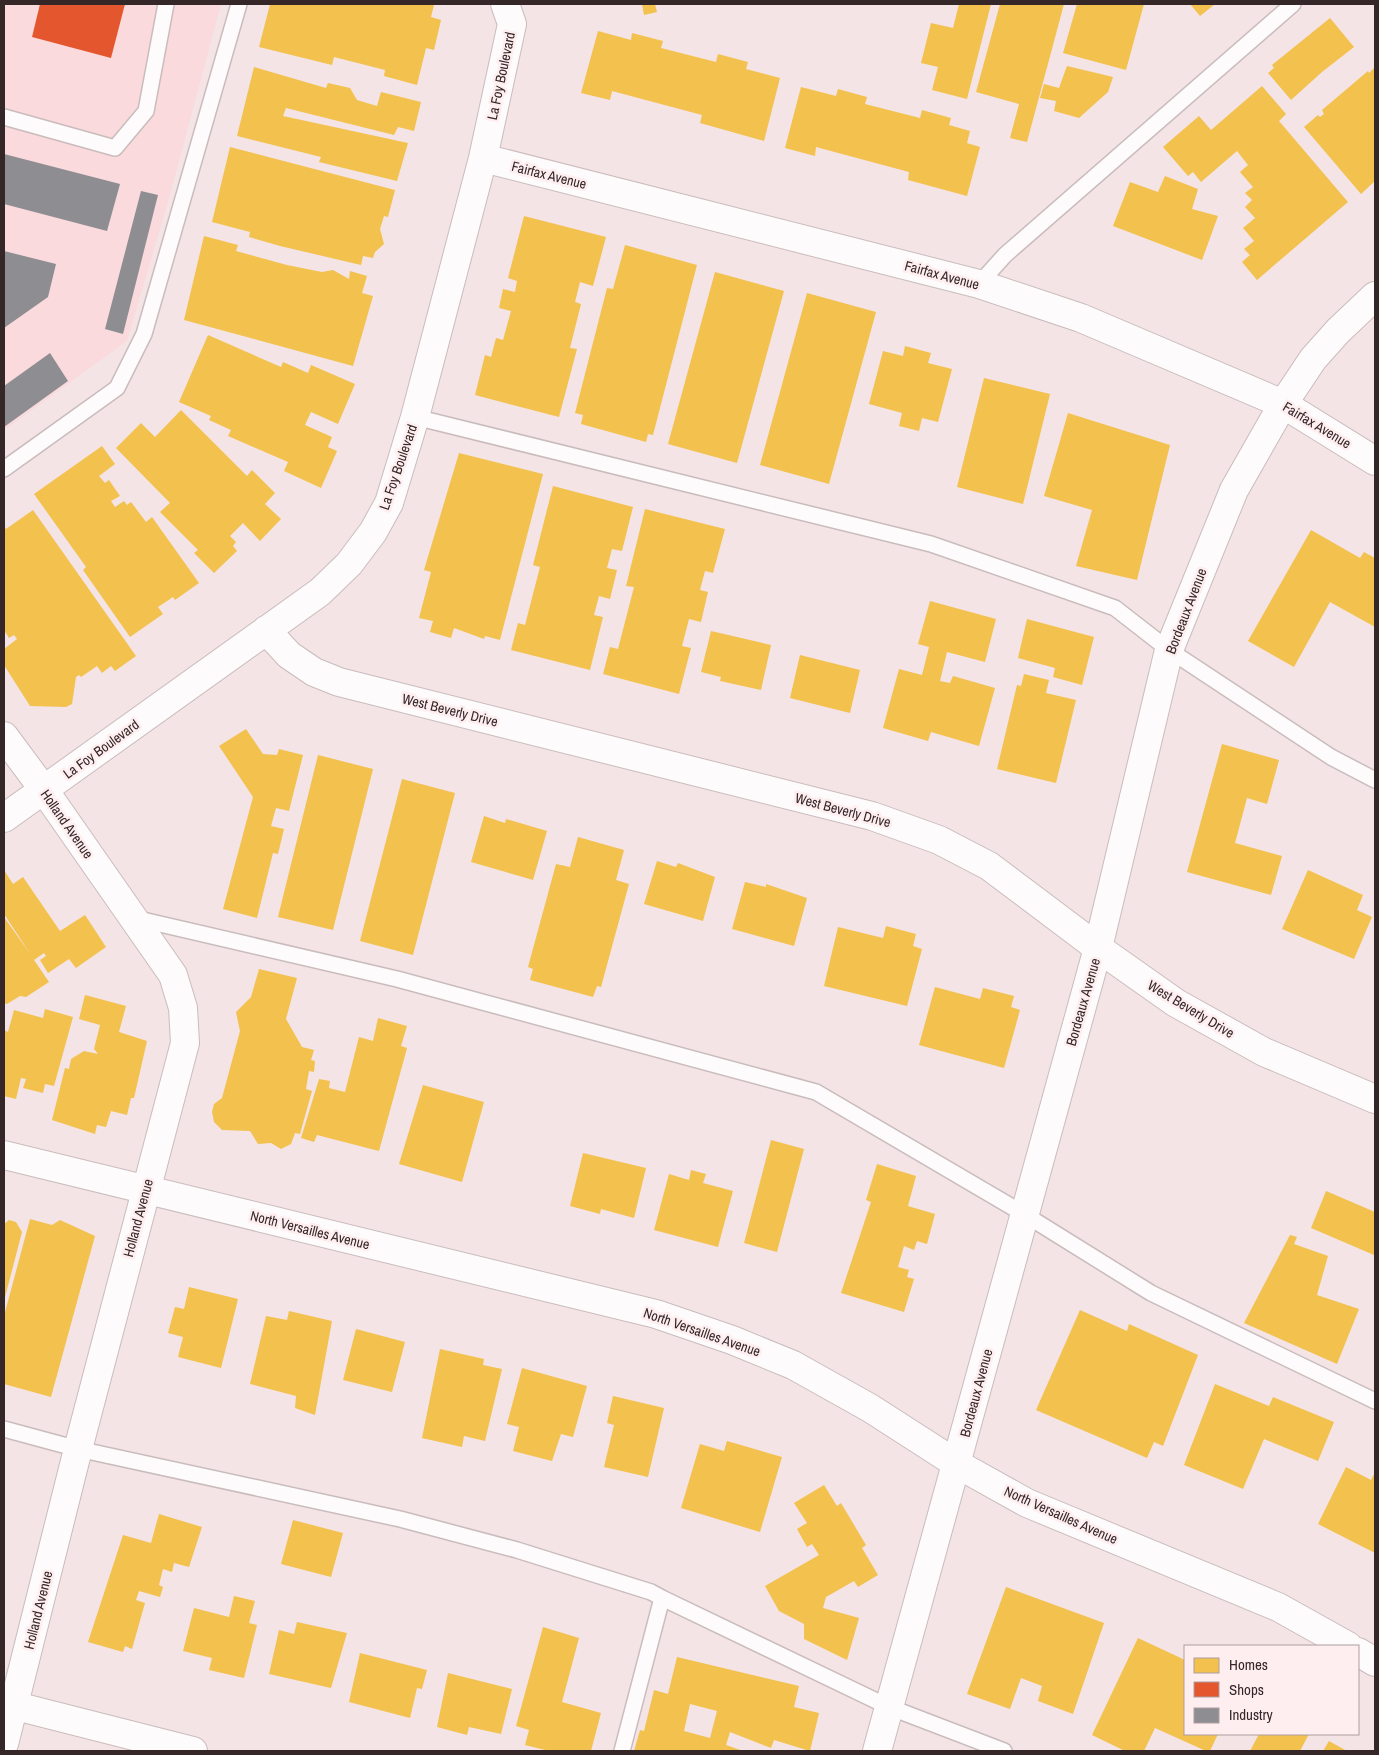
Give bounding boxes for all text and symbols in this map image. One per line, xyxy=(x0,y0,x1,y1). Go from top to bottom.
street label: La Foy Boulevard xyxy=(483,30,519,122)
street label: Fairfax Avenue xyxy=(510,157,588,193)
street label: Fairfax Avenue xyxy=(903,256,981,294)
street label: Fairfax Avenue xyxy=(1280,398,1354,452)
street label: La Foy Boulevard xyxy=(375,422,421,512)
street label: Bordeaux Avenue xyxy=(1161,566,1211,656)
street label: West Beverly Drive xyxy=(400,689,500,731)
street label: La Foy Boulevard xyxy=(60,715,142,783)
street label: Holland Avenue xyxy=(37,786,97,862)
street label: West Beverly Drive xyxy=(793,789,893,831)
street label: Bordeaux Avenue xyxy=(1062,956,1104,1048)
street label: West Beverly Drive xyxy=(1144,976,1238,1042)
street label: Holland Avenue xyxy=(119,1177,157,1259)
street label: North Versailles Avenue xyxy=(248,1206,372,1254)
street label: North Versailles Avenue xyxy=(641,1304,763,1360)
street label: Bordeaux Avenue xyxy=(956,1347,996,1439)
street label: North Versailles Avenue xyxy=(1001,1482,1121,1548)
street label: Holland Avenue xyxy=(20,1569,56,1651)
legend xyxy=(1184,1645,1359,1735)
text: Homes xyxy=(1229,1654,1268,1675)
text: Shops xyxy=(1229,1679,1264,1700)
text: Industry xyxy=(1229,1704,1274,1725)

